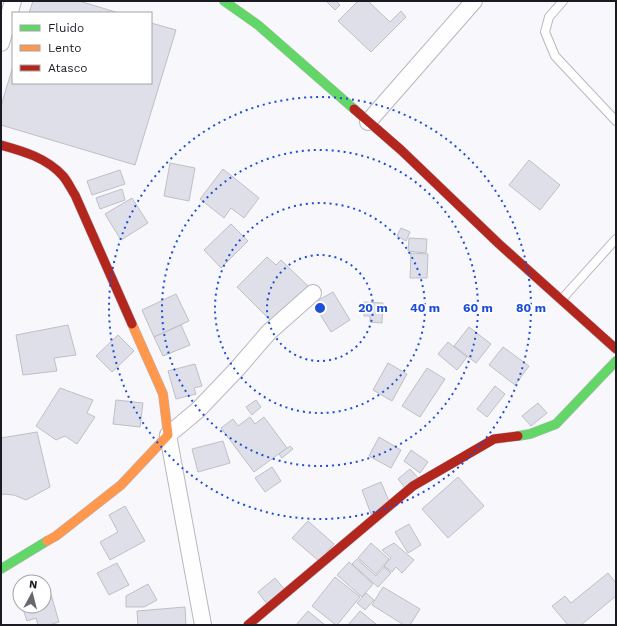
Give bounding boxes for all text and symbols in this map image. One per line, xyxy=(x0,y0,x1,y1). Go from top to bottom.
legend xyxy=(12,12,152,84)
text: Fluido xyxy=(48,21,84,35)
text: Lento xyxy=(48,41,82,55)
text: Atasco xyxy=(48,61,88,75)
centre of rings xyxy=(313,301,327,315)
text: 20 m xyxy=(358,301,388,315)
text: 40 m xyxy=(410,301,440,315)
text: 60 m xyxy=(463,301,493,315)
text: 80 m xyxy=(516,301,546,315)
north arrow xyxy=(12,574,52,614)
text: N xyxy=(28,578,38,592)

